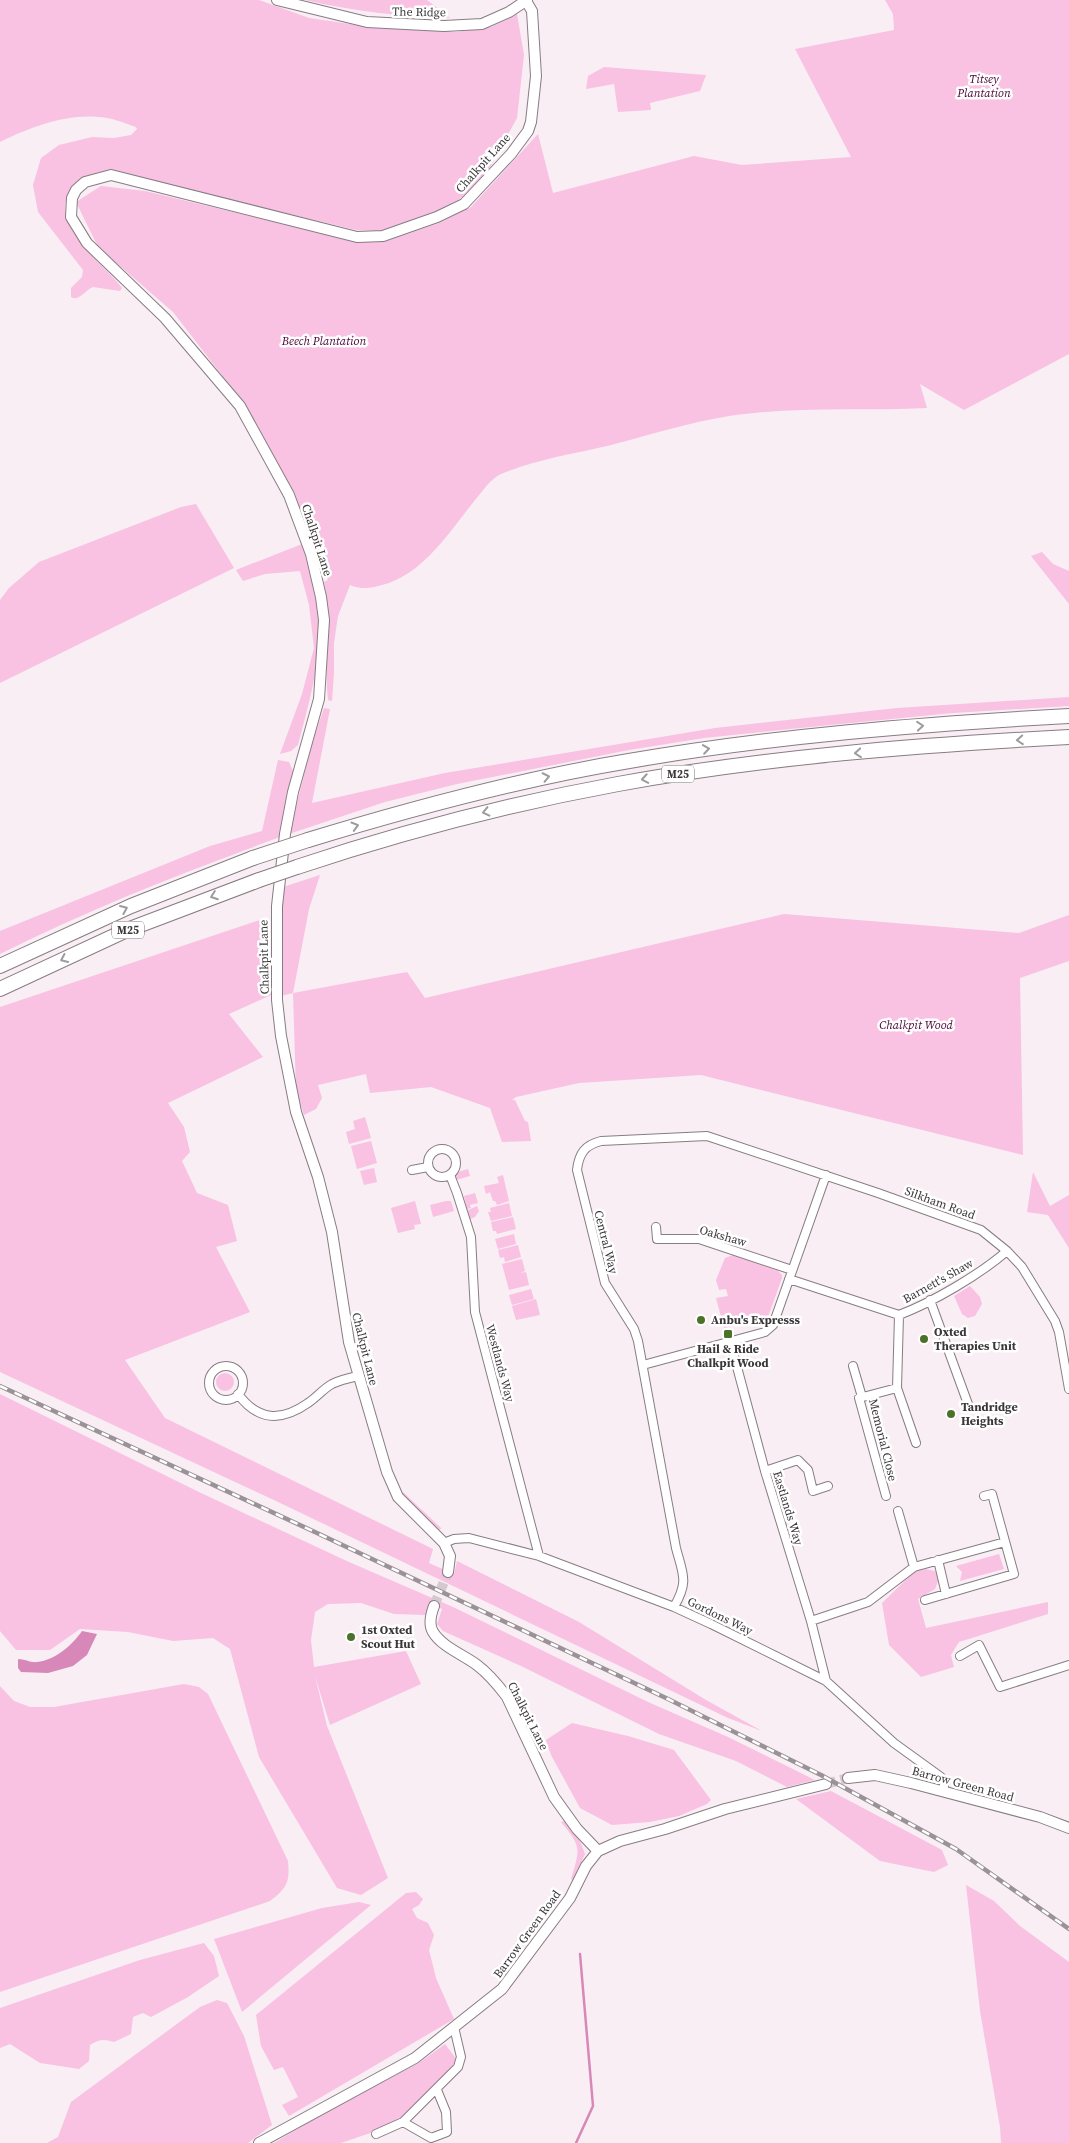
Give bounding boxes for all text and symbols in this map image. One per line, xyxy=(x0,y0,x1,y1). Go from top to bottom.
street label: The Ridge xyxy=(392,4,446,20)
park label: Titsey Plantation xyxy=(956,71,1011,101)
street label: Chalkpit Lane xyxy=(452,130,514,196)
park label: Beech Plantation xyxy=(281,333,366,349)
street label: Chalkpit Lane xyxy=(298,502,336,578)
one-way arrow xyxy=(916,721,924,732)
one-way arrow xyxy=(1016,734,1024,745)
one-way arrow xyxy=(703,744,711,755)
one-way arrow xyxy=(854,747,862,758)
road number: M25 xyxy=(662,766,694,782)
one-way arrow xyxy=(542,772,551,783)
one-way arrow xyxy=(641,774,649,784)
one-way arrow xyxy=(481,806,490,817)
one-way arrow xyxy=(350,821,359,832)
one-way arrow xyxy=(210,890,218,900)
one-way arrow xyxy=(119,905,128,916)
street label: Chalkpit Lane xyxy=(255,919,273,995)
road number: M25 xyxy=(112,922,144,938)
one-way arrow xyxy=(60,953,69,963)
park label: Chalkpit Wood xyxy=(879,1017,953,1033)
street label: Silkham Road xyxy=(903,1183,978,1223)
street label: Central Way xyxy=(590,1209,622,1276)
street label: Oakshaw xyxy=(698,1222,749,1251)
street label: Barnett's Shaw xyxy=(900,1255,977,1307)
street label: Chalkpit Lane xyxy=(348,1311,382,1387)
place label: Anbu's Expresss xyxy=(711,1312,800,1328)
marker: Anbu's Expresss xyxy=(695,1314,707,1326)
street label: Westlands Way xyxy=(482,1322,518,1405)
place label: Oxted Therapies Unit xyxy=(934,1324,1017,1354)
marker: Hail & Ride Chalkpit Wood xyxy=(722,1328,734,1340)
marker: Oxted Therapies Unit xyxy=(918,1333,930,1345)
place label: Hail & Ride Chalkpit Wood xyxy=(687,1341,769,1371)
street label: Memorial Close xyxy=(865,1397,901,1483)
place label: Tandridge Heights xyxy=(961,1399,1018,1429)
marker: Tandridge Heights xyxy=(945,1408,957,1420)
street label: Eastlands Way xyxy=(769,1469,807,1548)
street label: Gordons Way xyxy=(685,1593,756,1639)
place label: 1st Oxted Scout Hut xyxy=(361,1622,416,1652)
marker: 1st Oxted Scout Hut xyxy=(345,1631,357,1643)
street label: Chalkpit Lane xyxy=(504,1679,552,1753)
street label: Barrow Green Road xyxy=(910,1763,1016,1805)
street label: Barrow Green Road xyxy=(490,1887,564,1981)

